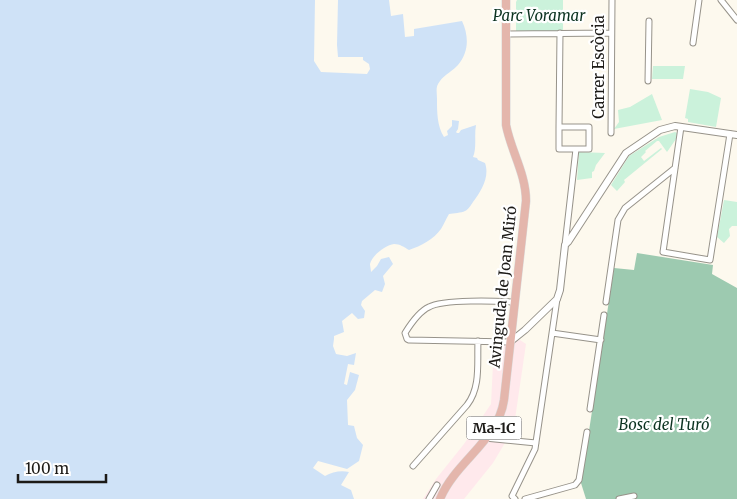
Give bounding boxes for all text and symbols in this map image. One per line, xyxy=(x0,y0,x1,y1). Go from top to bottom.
park label: Parc Voramar xyxy=(493,6,586,25)
street label: Carrer Escòcia xyxy=(589,15,608,119)
street label: Avinguda de Joan Miró xyxy=(484,205,520,370)
park label: Bosc del Turó xyxy=(619,415,709,434)
road number: Ma-1C xyxy=(466,416,522,439)
scale bar xyxy=(18,452,105,484)
text: 100 m xyxy=(25,459,69,478)

